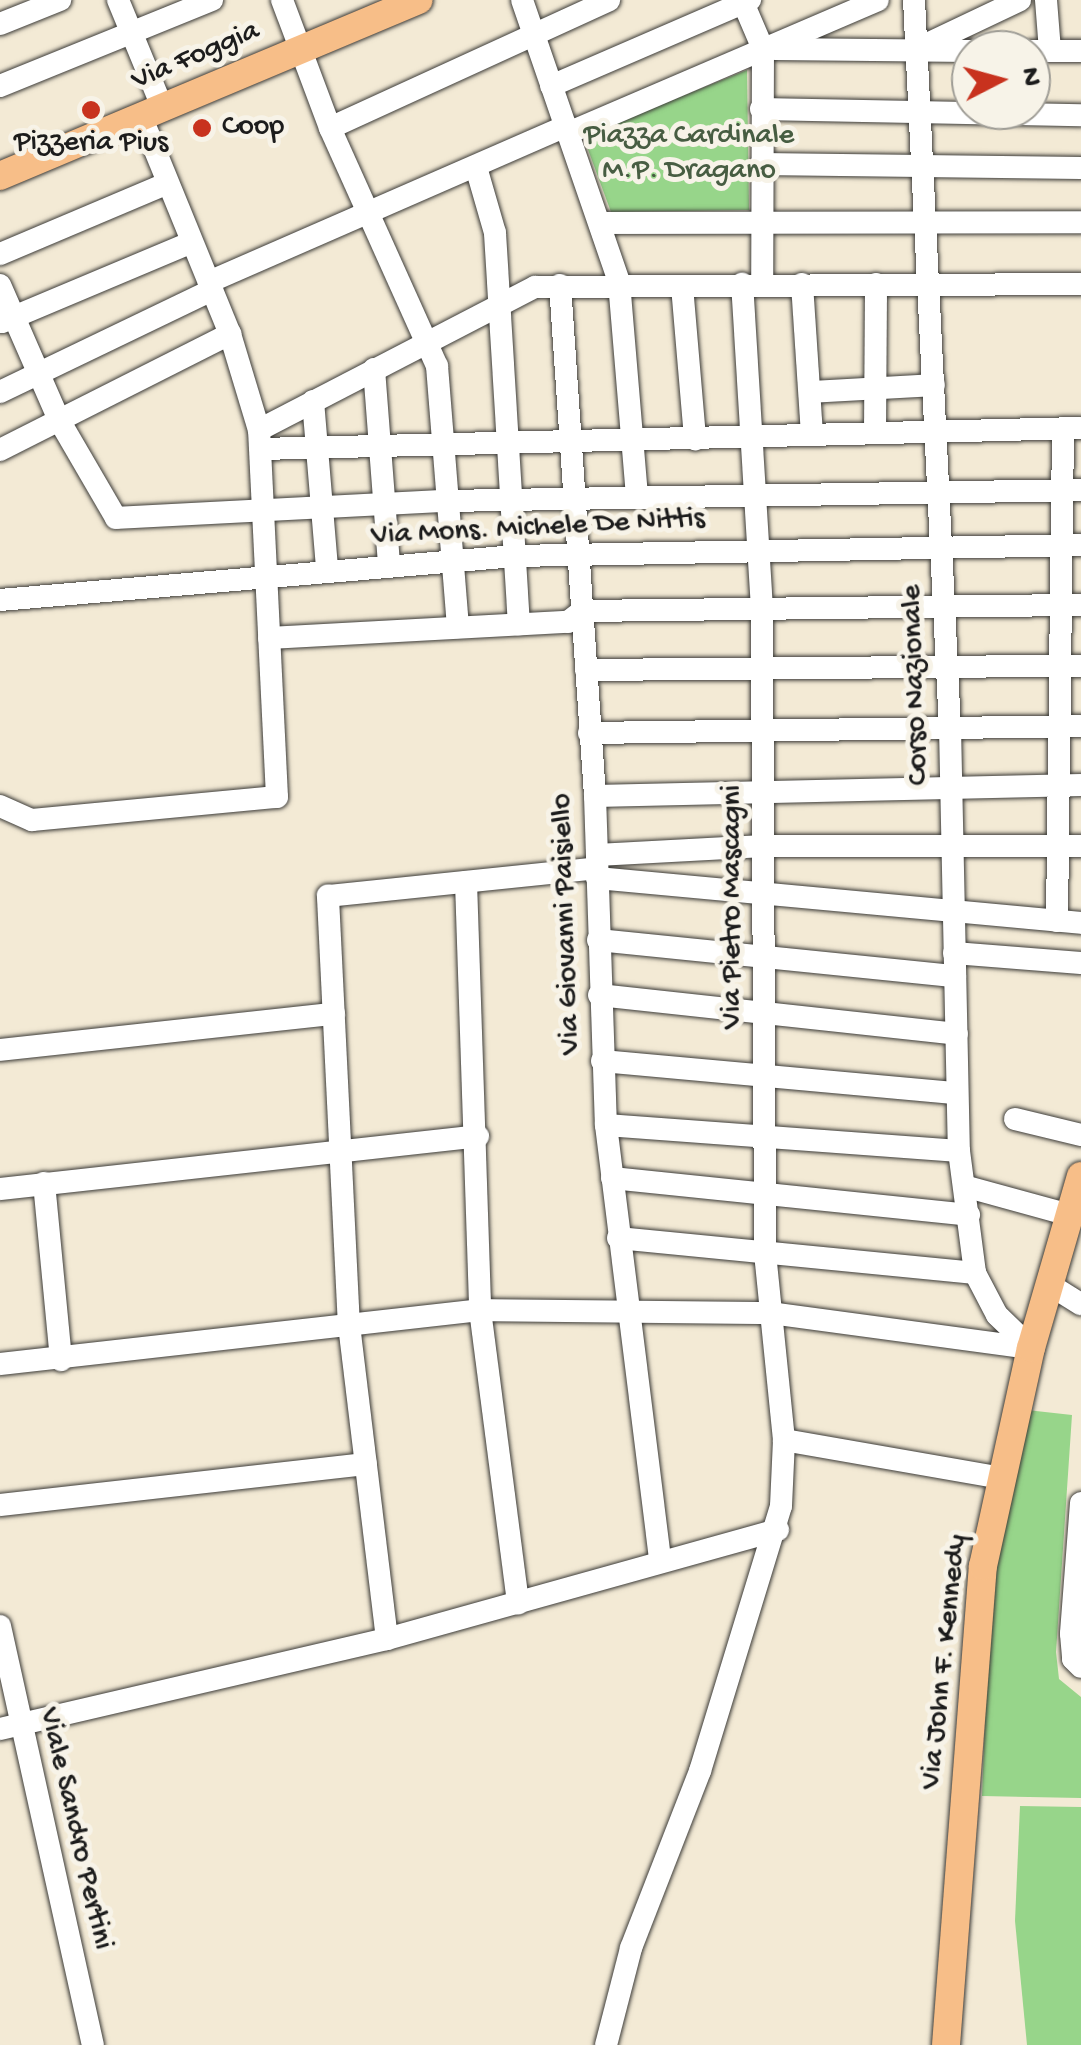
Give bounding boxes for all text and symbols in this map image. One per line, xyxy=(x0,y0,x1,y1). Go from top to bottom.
street label: Via Foggia xyxy=(127,14,265,100)
north arrow xyxy=(951,30,1051,130)
text: N xyxy=(1012,66,1047,88)
marker: Pizzeria Pius xyxy=(80,99,102,121)
place label: Coop xyxy=(222,110,284,146)
marker: Coop xyxy=(191,117,213,139)
park label: Piazza Cardinale M.P. Dragano xyxy=(584,119,794,190)
place label: Pizzeria Pius xyxy=(14,126,168,162)
street label: Via Mons. Michele De Nittis xyxy=(370,502,706,556)
street label: Corso Nazionale xyxy=(896,584,938,786)
street label: Via Pietro Mascagni xyxy=(716,785,752,1029)
street label: Via Giovanni Paisiello xyxy=(545,793,591,1055)
street label: Via John F. Kennedy xyxy=(915,1533,977,1791)
street label: Viale Sandro Pertini xyxy=(29,1705,119,1953)

